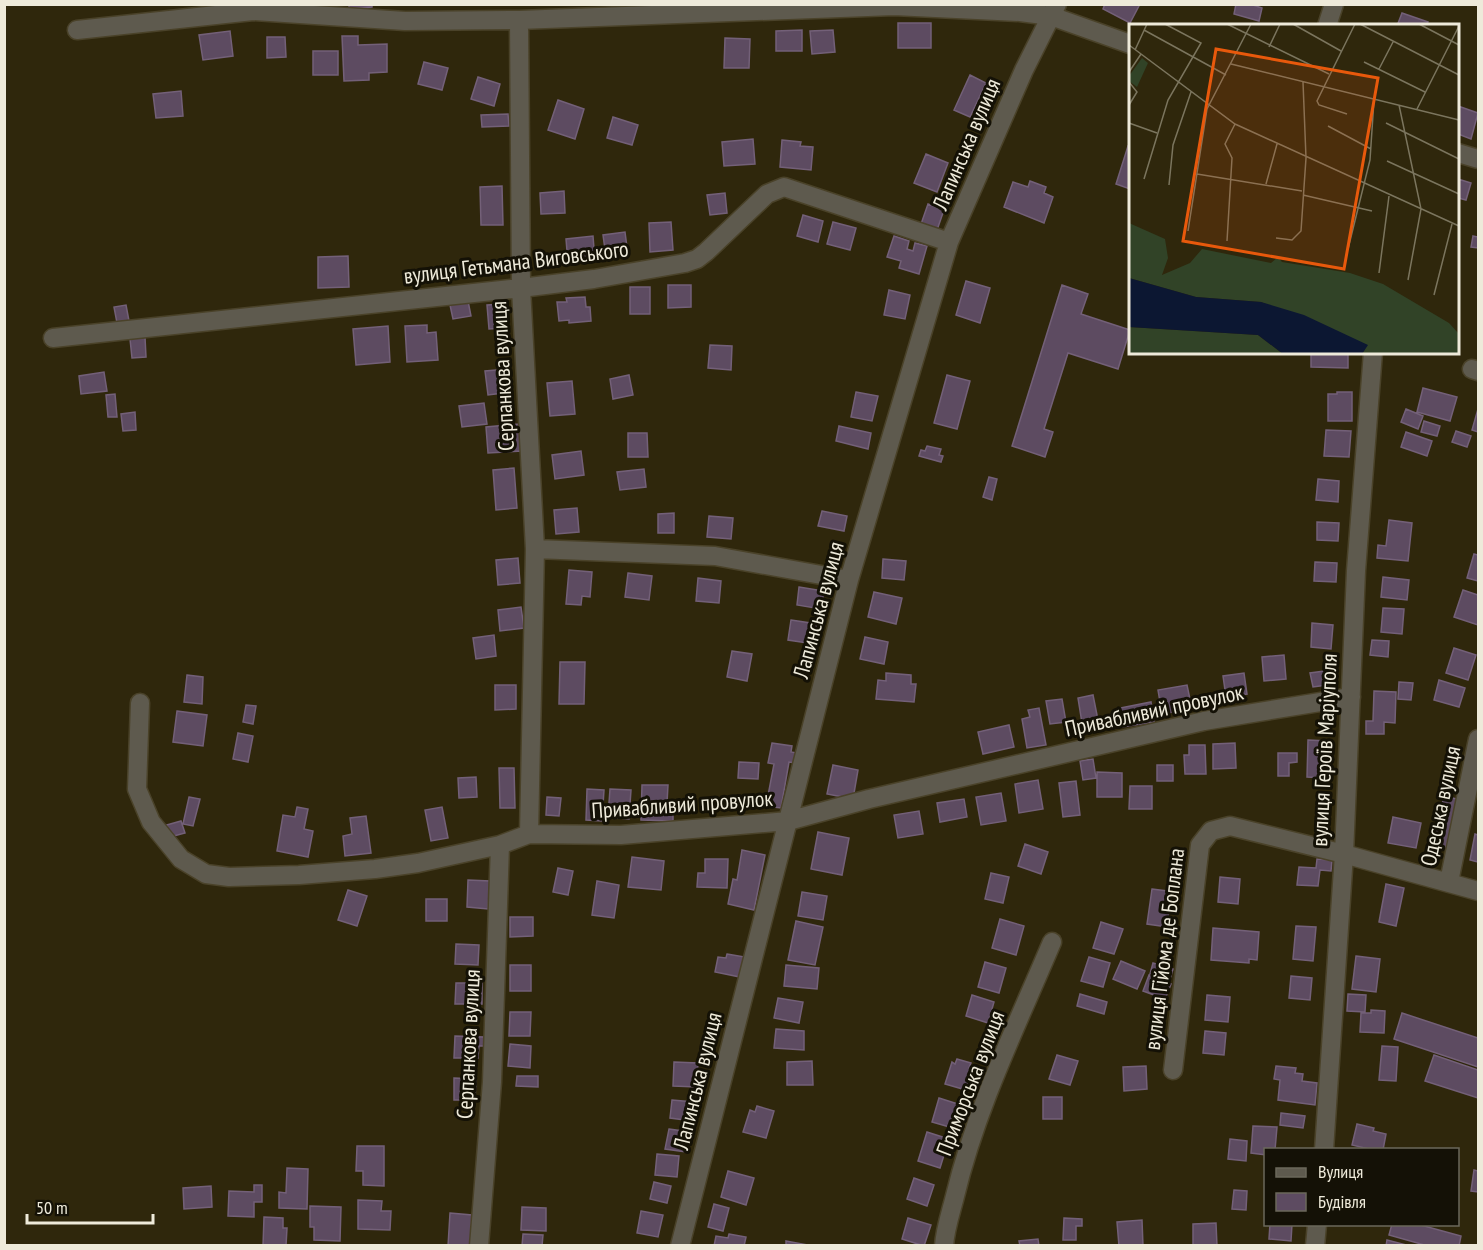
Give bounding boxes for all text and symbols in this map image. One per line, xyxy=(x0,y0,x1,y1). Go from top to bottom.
inset map xyxy=(1129,24,1459,354)
street label: Лапинська вулиця xyxy=(925,74,1006,215)
street label: вулиця Гетьмана Виговського xyxy=(402,234,630,290)
street label: Серпанкова вулиця xyxy=(484,300,520,452)
street label: Лапинська вулиця xyxy=(786,539,850,682)
street label: вулиця Героїв Маріуполя xyxy=(1305,653,1343,847)
street label: Привабливий провулок xyxy=(1062,677,1246,743)
street label: Одеська вулиця xyxy=(1414,743,1466,869)
street label: Привабливий провулок xyxy=(590,784,774,824)
street label: вулиця Гійома де Боплана xyxy=(1138,847,1190,1051)
street label: Серпанкова вулиця xyxy=(450,968,486,1120)
street label: Приморська вулиця xyxy=(929,1006,1011,1160)
street label: Лапинська вулиця xyxy=(666,1010,728,1153)
legend xyxy=(1264,1148,1459,1226)
text: Вулиця xyxy=(1318,1160,1363,1183)
scale bar xyxy=(27,1187,153,1225)
text: Будівля xyxy=(1318,1190,1366,1213)
text: 50 m xyxy=(36,1196,68,1219)

